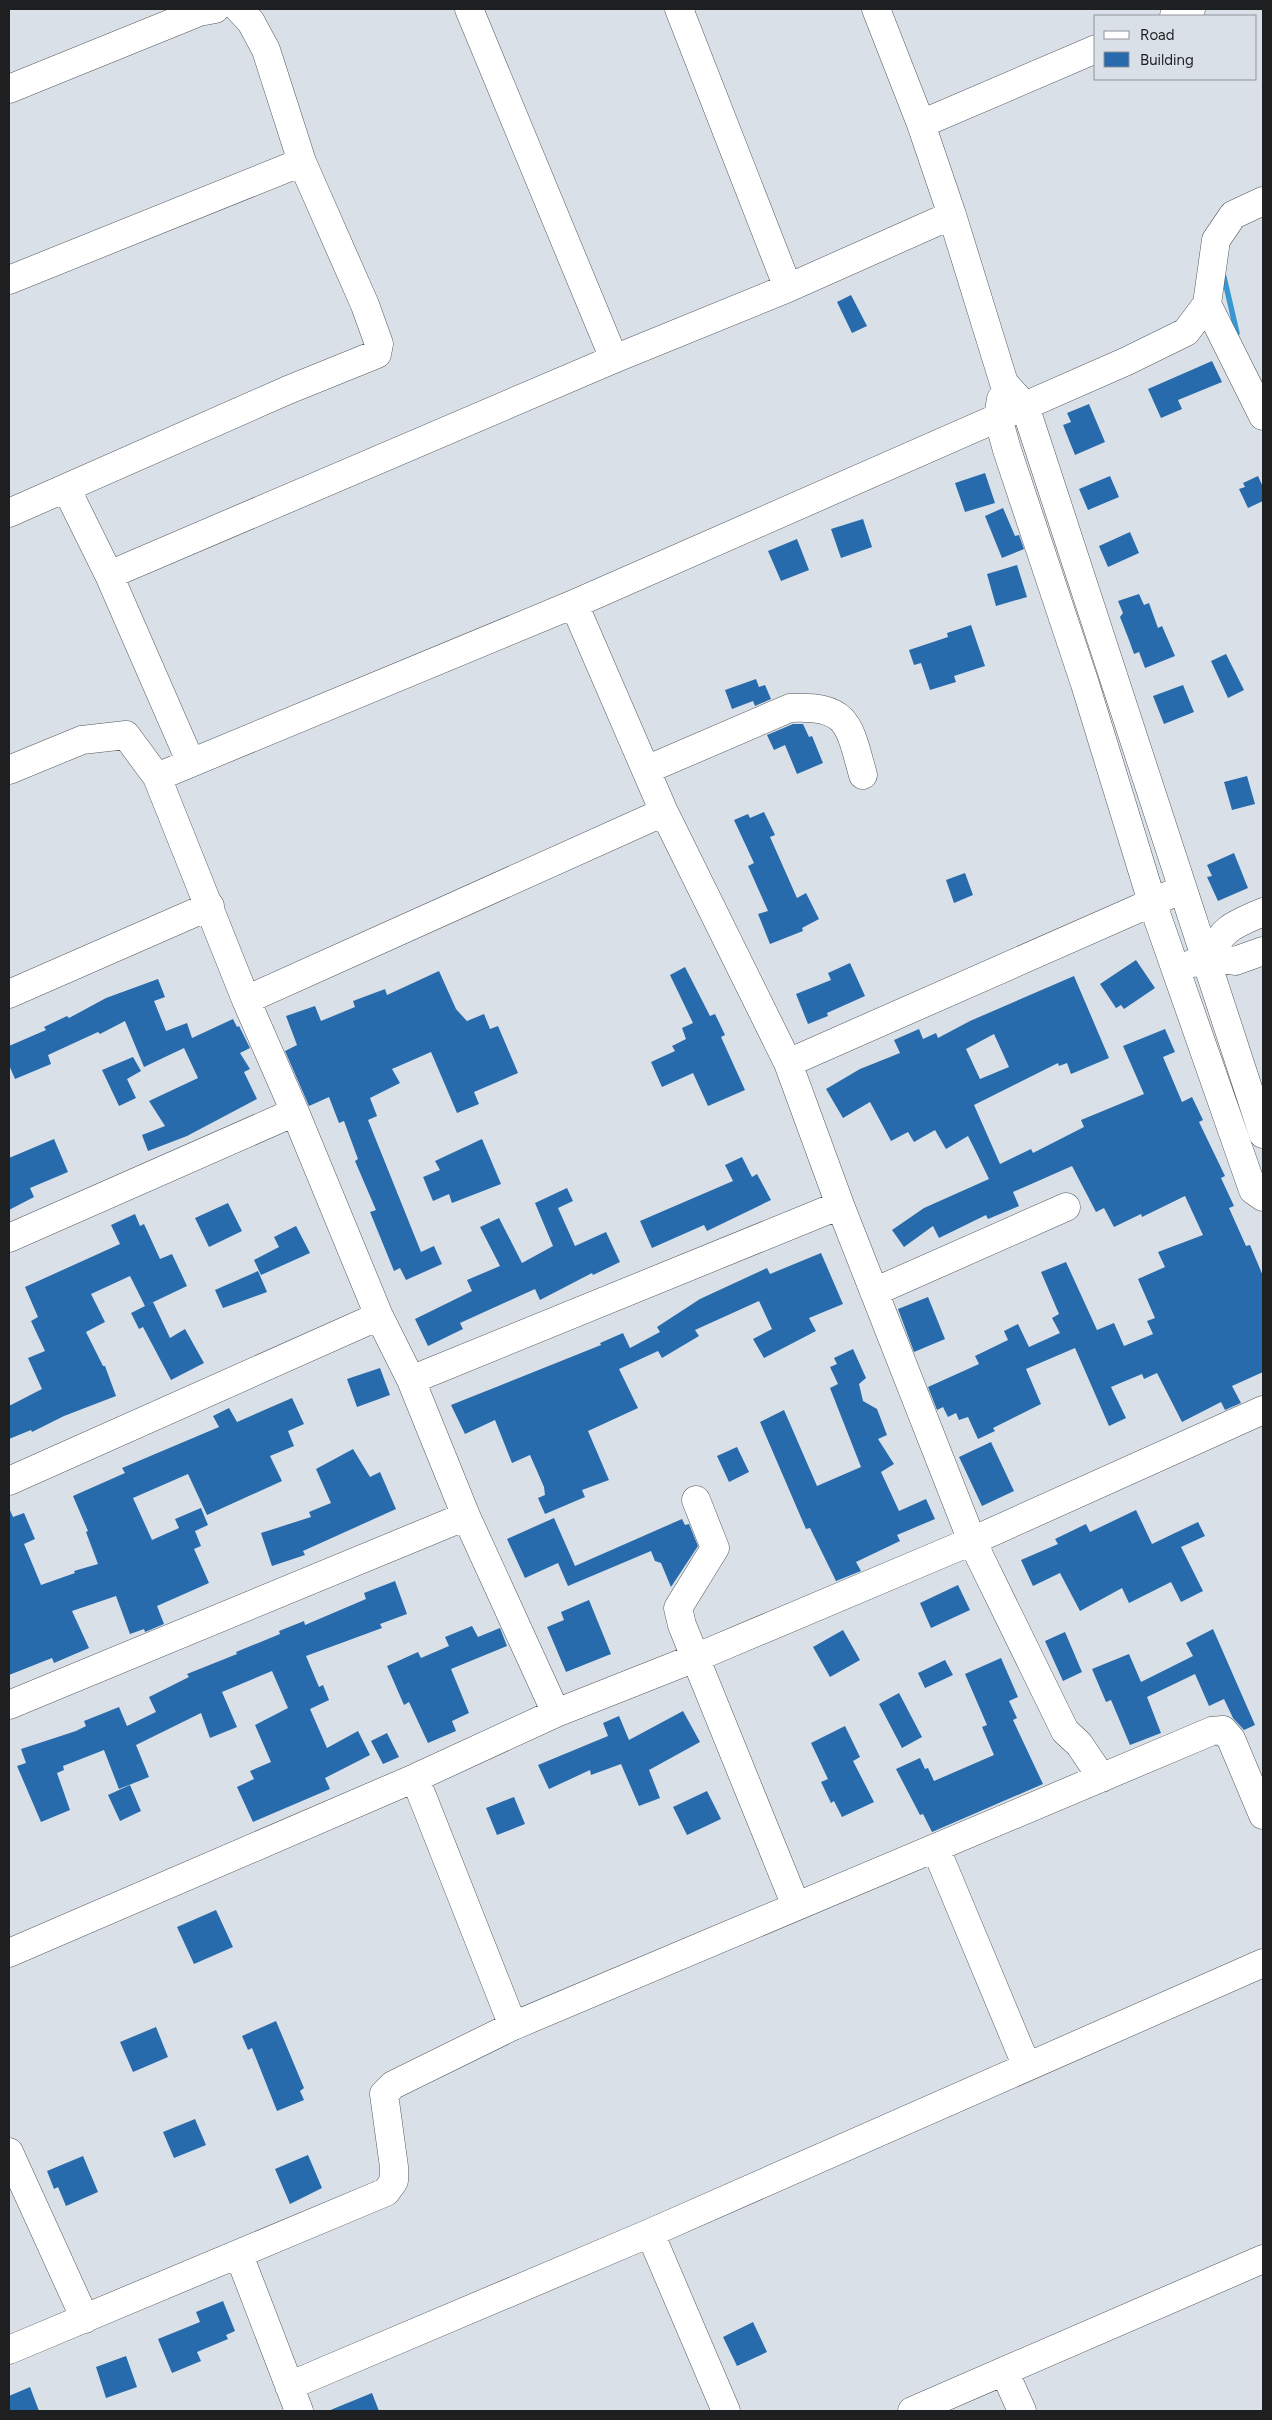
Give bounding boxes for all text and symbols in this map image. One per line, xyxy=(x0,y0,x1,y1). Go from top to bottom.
legend xyxy=(1094,15,1257,80)
text: Road xyxy=(1140,26,1175,44)
text: Building xyxy=(1140,51,1194,69)

